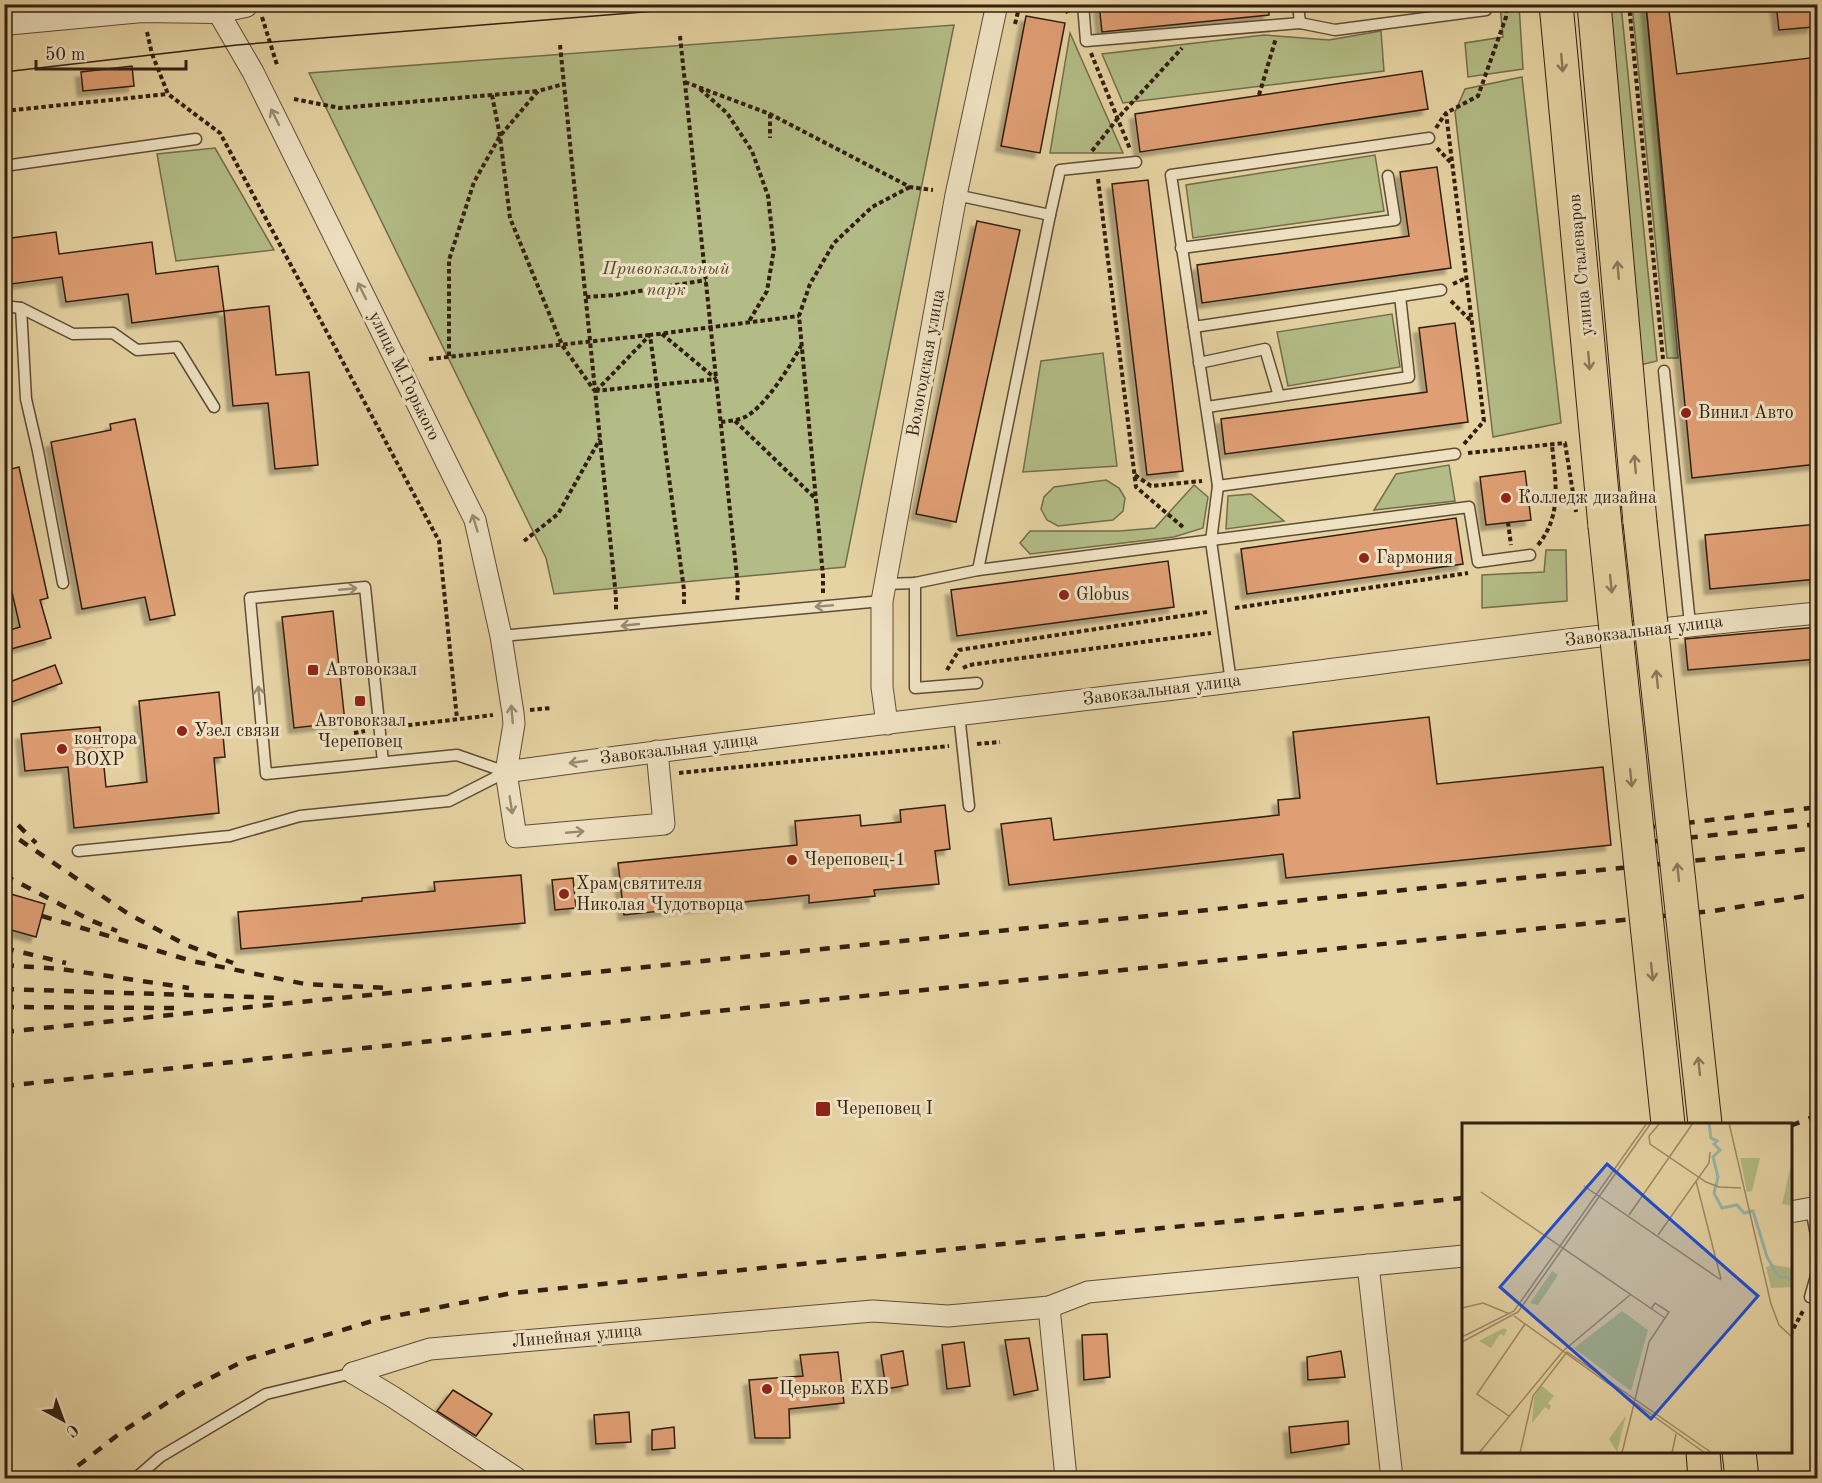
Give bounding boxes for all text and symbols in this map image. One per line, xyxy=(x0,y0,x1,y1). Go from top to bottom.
scale bar xyxy=(36,33,186,71)
text: 50 m xyxy=(45,46,85,64)
one-way arrow xyxy=(1557,52,1568,72)
one-way arrow xyxy=(269,108,281,126)
street label: улица Сталеваров xyxy=(1566,193,1596,337)
park label: Привокзальный парк xyxy=(601,260,730,299)
one-way arrow xyxy=(1612,260,1623,280)
one-way arrow xyxy=(356,283,367,301)
street label: Вологодская улица xyxy=(904,288,948,438)
street label: улица М.Горького xyxy=(365,309,443,443)
one-way arrow xyxy=(1584,351,1595,371)
place label: Винил Авто xyxy=(1698,404,1794,422)
marker: Винил Авто xyxy=(1679,406,1693,420)
one-way arrow xyxy=(1629,455,1640,474)
place label: Колледж дизайна xyxy=(1518,489,1657,507)
marker: Колледж дизайна xyxy=(1499,491,1513,505)
one-way arrow xyxy=(469,514,480,533)
place label: Гармония xyxy=(1376,549,1453,567)
marker: Гармония xyxy=(1357,551,1371,565)
one-way arrow xyxy=(1606,574,1617,594)
one-way arrow xyxy=(337,583,357,594)
place label: Globus xyxy=(1076,586,1130,604)
marker: Globus xyxy=(1057,588,1071,602)
one-way arrow xyxy=(814,601,834,612)
street label: Завокзальная улица xyxy=(1564,612,1724,650)
one-way arrow xyxy=(620,620,640,631)
place label: Автовокзал xyxy=(325,661,417,679)
marker: Автовокзал xyxy=(306,663,320,677)
one-way arrow xyxy=(1651,669,1662,689)
street label: Завокзальная улица xyxy=(1082,671,1242,709)
one-way arrow xyxy=(253,685,264,705)
marker: Автовокзал Череповец xyxy=(353,694,367,708)
one-way arrow xyxy=(506,705,517,725)
place label: Автовокзал Череповец xyxy=(314,712,406,751)
place label: Узел связи xyxy=(194,722,280,740)
marker: Узел связи xyxy=(175,724,189,738)
place label: контора ВОХР xyxy=(74,730,138,769)
street label: Завокзальная улица xyxy=(599,730,759,768)
marker: контора ВОХР xyxy=(55,742,69,756)
one-way arrow xyxy=(569,756,589,767)
one-way arrow xyxy=(1626,768,1637,788)
one-way arrow xyxy=(506,794,517,814)
one-way arrow xyxy=(564,826,584,837)
place label: Череповец-1 xyxy=(804,851,906,869)
marker: Череповец-1 xyxy=(785,853,799,867)
one-way arrow xyxy=(1672,863,1683,883)
place label: Храм святителя Николая Чудотворца xyxy=(576,875,744,914)
marker: Храм святителя Николая Чудотворца xyxy=(557,887,571,901)
one-way arrow xyxy=(1647,962,1658,982)
one-way arrow xyxy=(1693,1057,1704,1077)
marker: Череповец I xyxy=(814,1100,832,1118)
place label: Череповец I xyxy=(836,1100,933,1118)
inset map xyxy=(1462,1123,1792,1453)
street label: Линейная улица xyxy=(511,1321,643,1351)
place label: Церьков ЕХБ xyxy=(779,1380,889,1398)
marker: Церьков ЕХБ xyxy=(760,1382,774,1396)
north arrow xyxy=(33,1390,93,1450)
text: С xyxy=(62,1420,81,1439)

